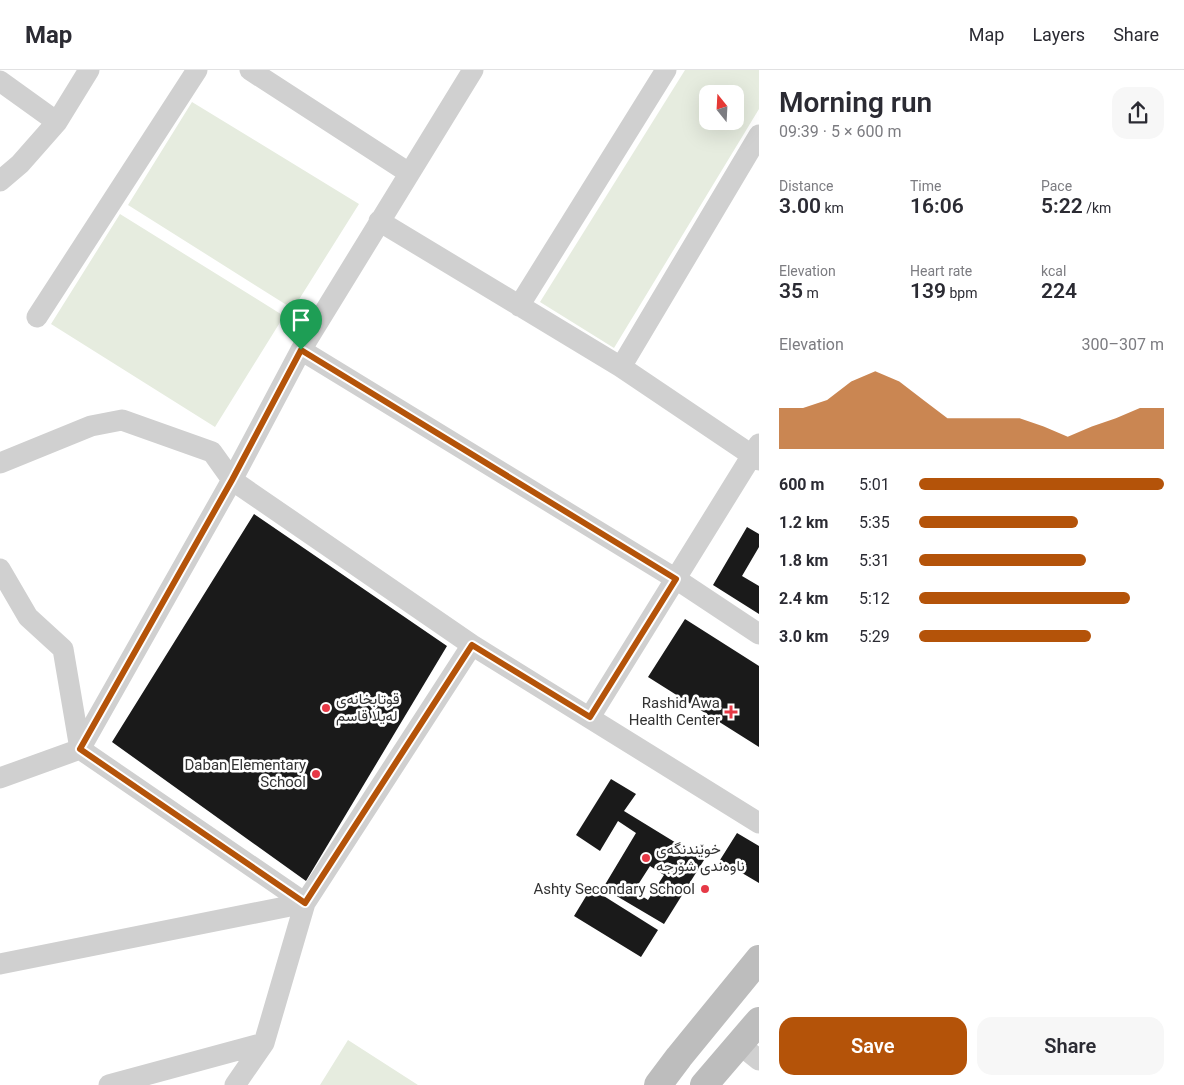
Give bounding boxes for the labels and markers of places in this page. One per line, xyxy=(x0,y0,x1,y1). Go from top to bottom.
pin xyxy=(280,299,322,350)
place label: قوتابخانەی لەیلا قاسم xyxy=(336,690,400,726)
place label: Rashid Awa Health Center xyxy=(629,694,720,729)
marker: قوتابخانەی لەیلا قاسم xyxy=(320,702,332,714)
marker: Rashid Awa Health Center xyxy=(724,705,738,719)
place label: Daban Elementary School xyxy=(185,756,306,791)
marker: Daban Elementary School xyxy=(310,768,322,780)
place label: خوێندنگەی ناوەندی شۆرجە xyxy=(656,840,745,876)
marker: خوێندنگەی ناوەندی شۆرجە xyxy=(640,852,652,864)
place label: Ashty Secondary School xyxy=(534,880,695,898)
marker: Ashty Secondary School xyxy=(699,883,711,895)

